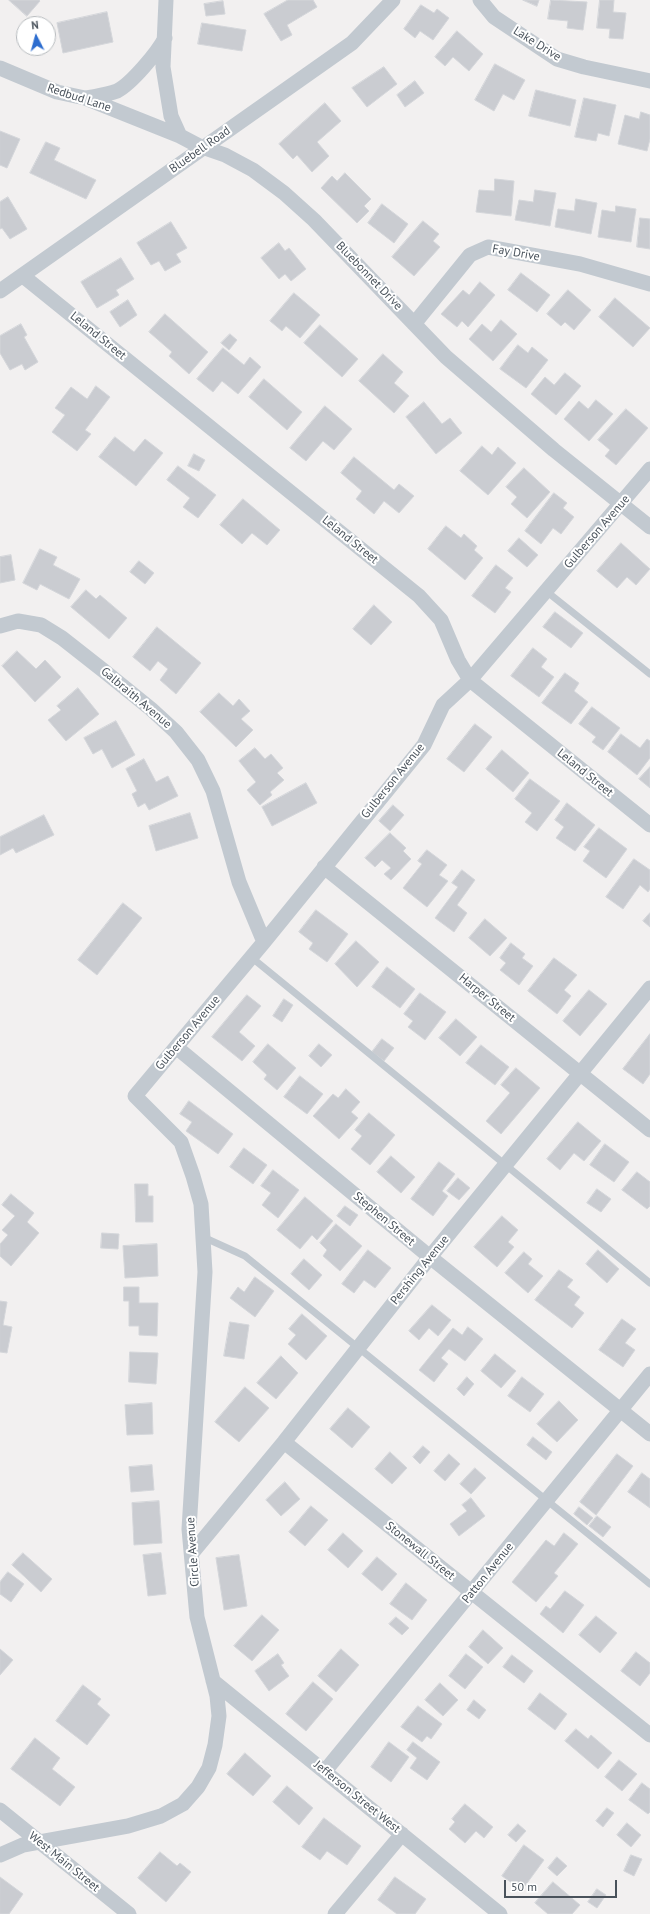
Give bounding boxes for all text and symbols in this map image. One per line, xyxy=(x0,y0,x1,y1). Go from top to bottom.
north arrow xyxy=(16,16,56,56)
text: N xyxy=(31,18,39,32)
street label: Lake Drive xyxy=(510,24,564,64)
street label: Redbud Lane xyxy=(45,81,113,115)
street label: Bluebell Road xyxy=(167,124,233,176)
street label: Bluebonnet Drive xyxy=(333,239,405,313)
street label: Fay Drive xyxy=(491,242,541,264)
street label: Leland Street xyxy=(67,309,129,363)
street label: Gulberson Avenue xyxy=(561,492,633,572)
street label: Leland Street xyxy=(319,513,381,567)
street label: Galbraith Avenue xyxy=(98,664,174,732)
street label: Gulberson Avenue xyxy=(358,740,428,822)
street label: Leland Street xyxy=(554,746,616,800)
street label: Harper Street xyxy=(456,971,518,1025)
street label: Gulberson Avenue xyxy=(153,993,223,1073)
street label: Stephen Street xyxy=(350,1189,418,1249)
street label: Pershing Avenue xyxy=(388,1232,452,1308)
street label: Circle Avenue xyxy=(183,1517,203,1587)
street label: Stonewall Street xyxy=(382,1519,458,1583)
street label: Patton Avenue xyxy=(459,1540,517,1606)
street label: Jefferson Street West xyxy=(311,1758,403,1836)
street label: West Main Street xyxy=(26,1829,102,1895)
scale bar xyxy=(506,1872,619,1898)
text: 50 m xyxy=(511,1879,537,1894)

